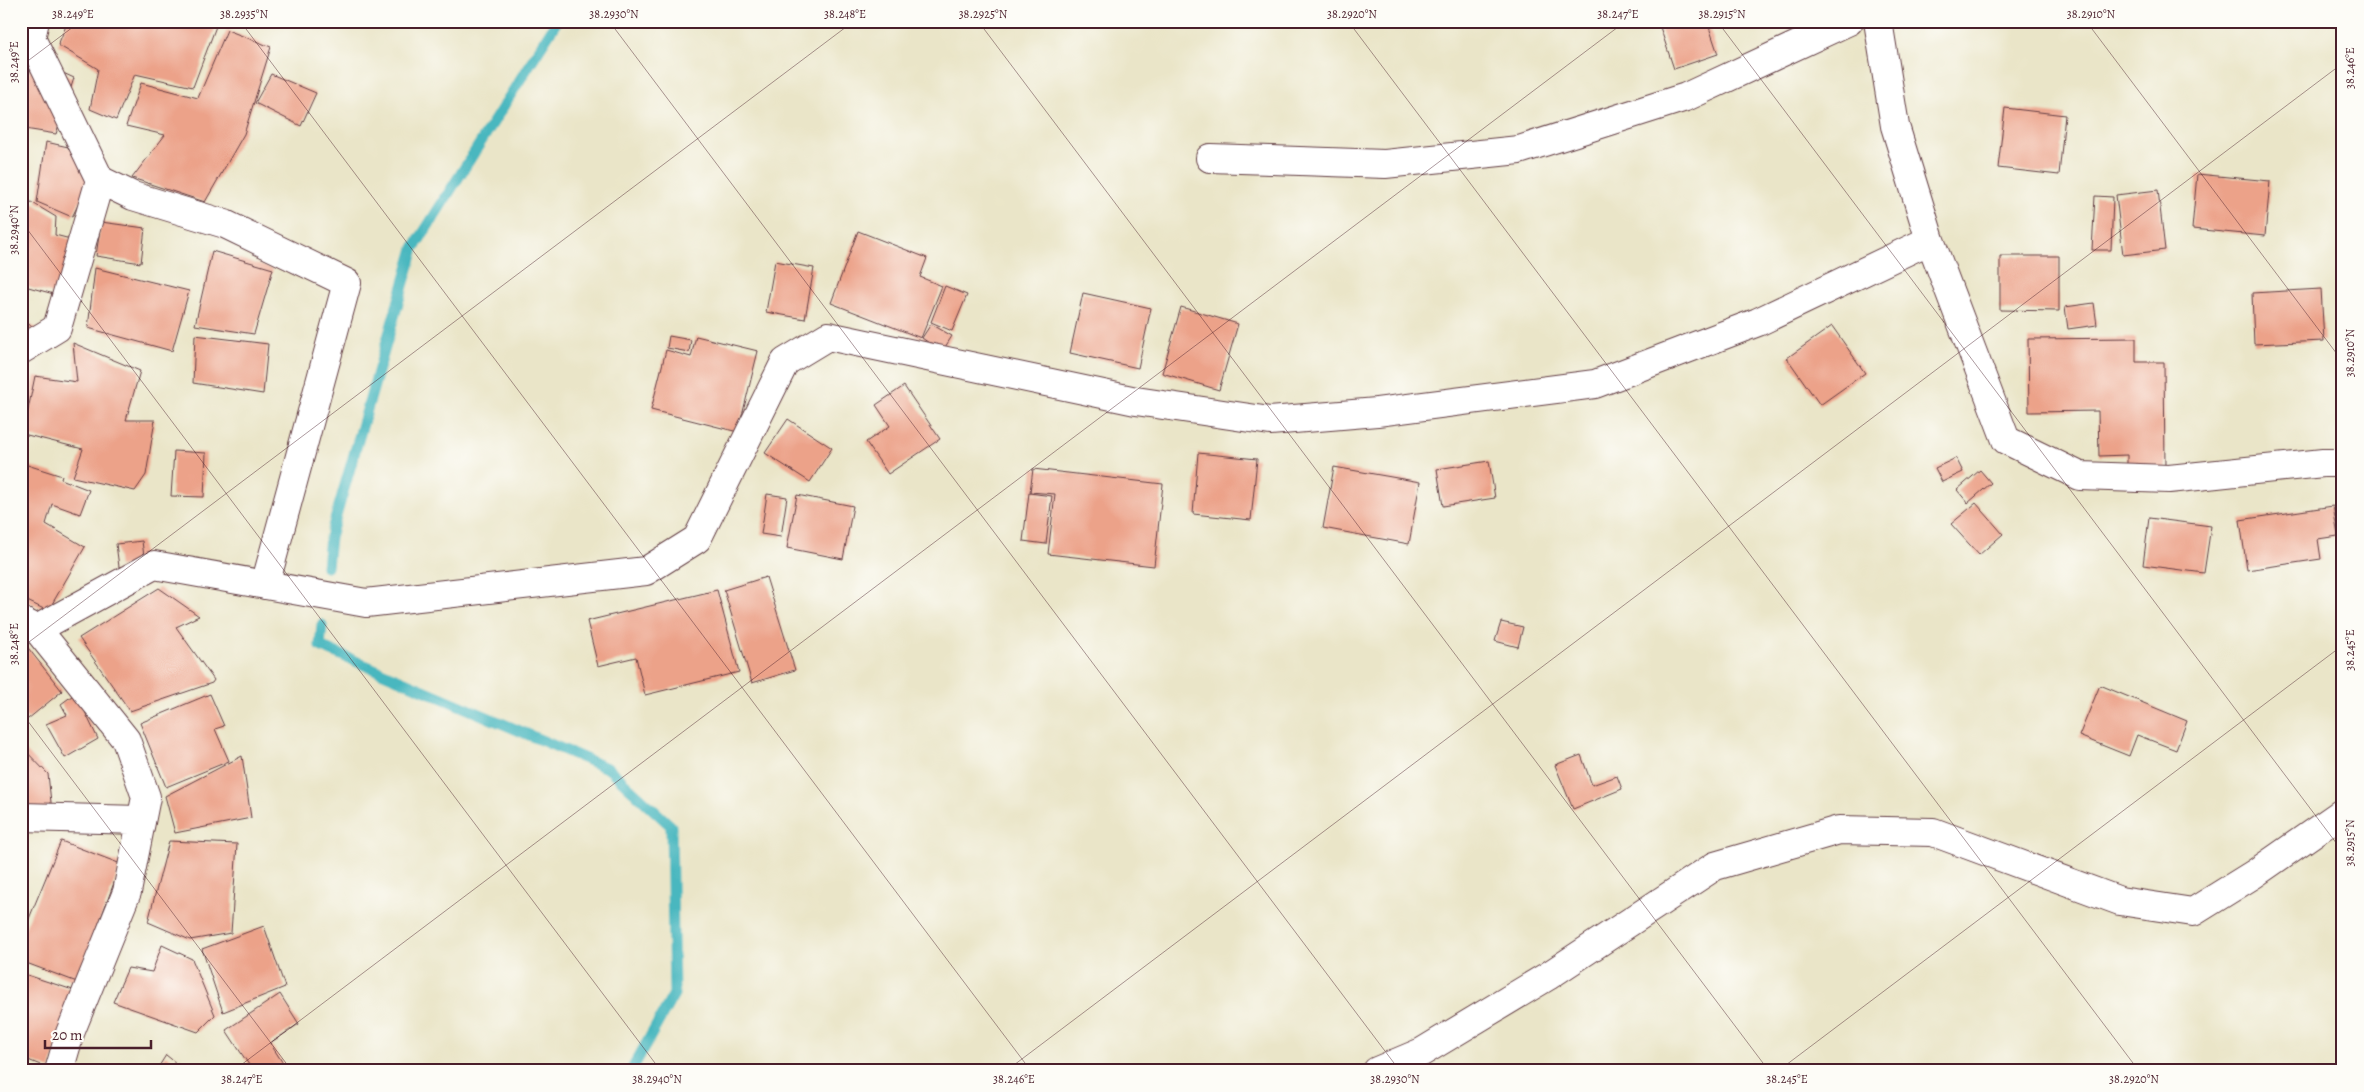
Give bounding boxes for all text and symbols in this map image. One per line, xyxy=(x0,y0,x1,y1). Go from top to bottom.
text: 38.249°E xyxy=(52,6,94,22)
text: 38.2935°N xyxy=(220,6,268,22)
text: 38.2930°N xyxy=(589,6,639,22)
text: 38.248°E xyxy=(824,6,866,22)
text: 38.2925°N xyxy=(959,6,1008,22)
text: 38.2920°N xyxy=(1327,6,1377,22)
text: 38.247°E xyxy=(1597,6,1639,22)
text: 38.2915°N xyxy=(1698,6,1746,22)
text: 38.2910°N xyxy=(2067,6,2116,22)
text: 38.249°E xyxy=(6,41,22,83)
text: 38.246°E xyxy=(2342,47,2358,89)
text: 38.2940°N xyxy=(6,205,22,255)
text: 38.2910°N xyxy=(2342,328,2358,377)
text: 38.248°E xyxy=(6,623,22,665)
text: 38.245°E xyxy=(2342,629,2358,671)
text: 38.2915°N xyxy=(2342,819,2358,867)
scale bar xyxy=(45,1017,151,1049)
text: 20 m xyxy=(52,1025,83,1045)
text: 38.247°E xyxy=(221,1071,263,1087)
text: 38.2940°N xyxy=(632,1071,682,1087)
text: 38.246°E xyxy=(993,1071,1035,1087)
text: 38.2930°N xyxy=(1370,1071,1420,1087)
text: 38.245°E xyxy=(1766,1071,1808,1087)
text: 38.2920°N xyxy=(2109,1071,2159,1087)

